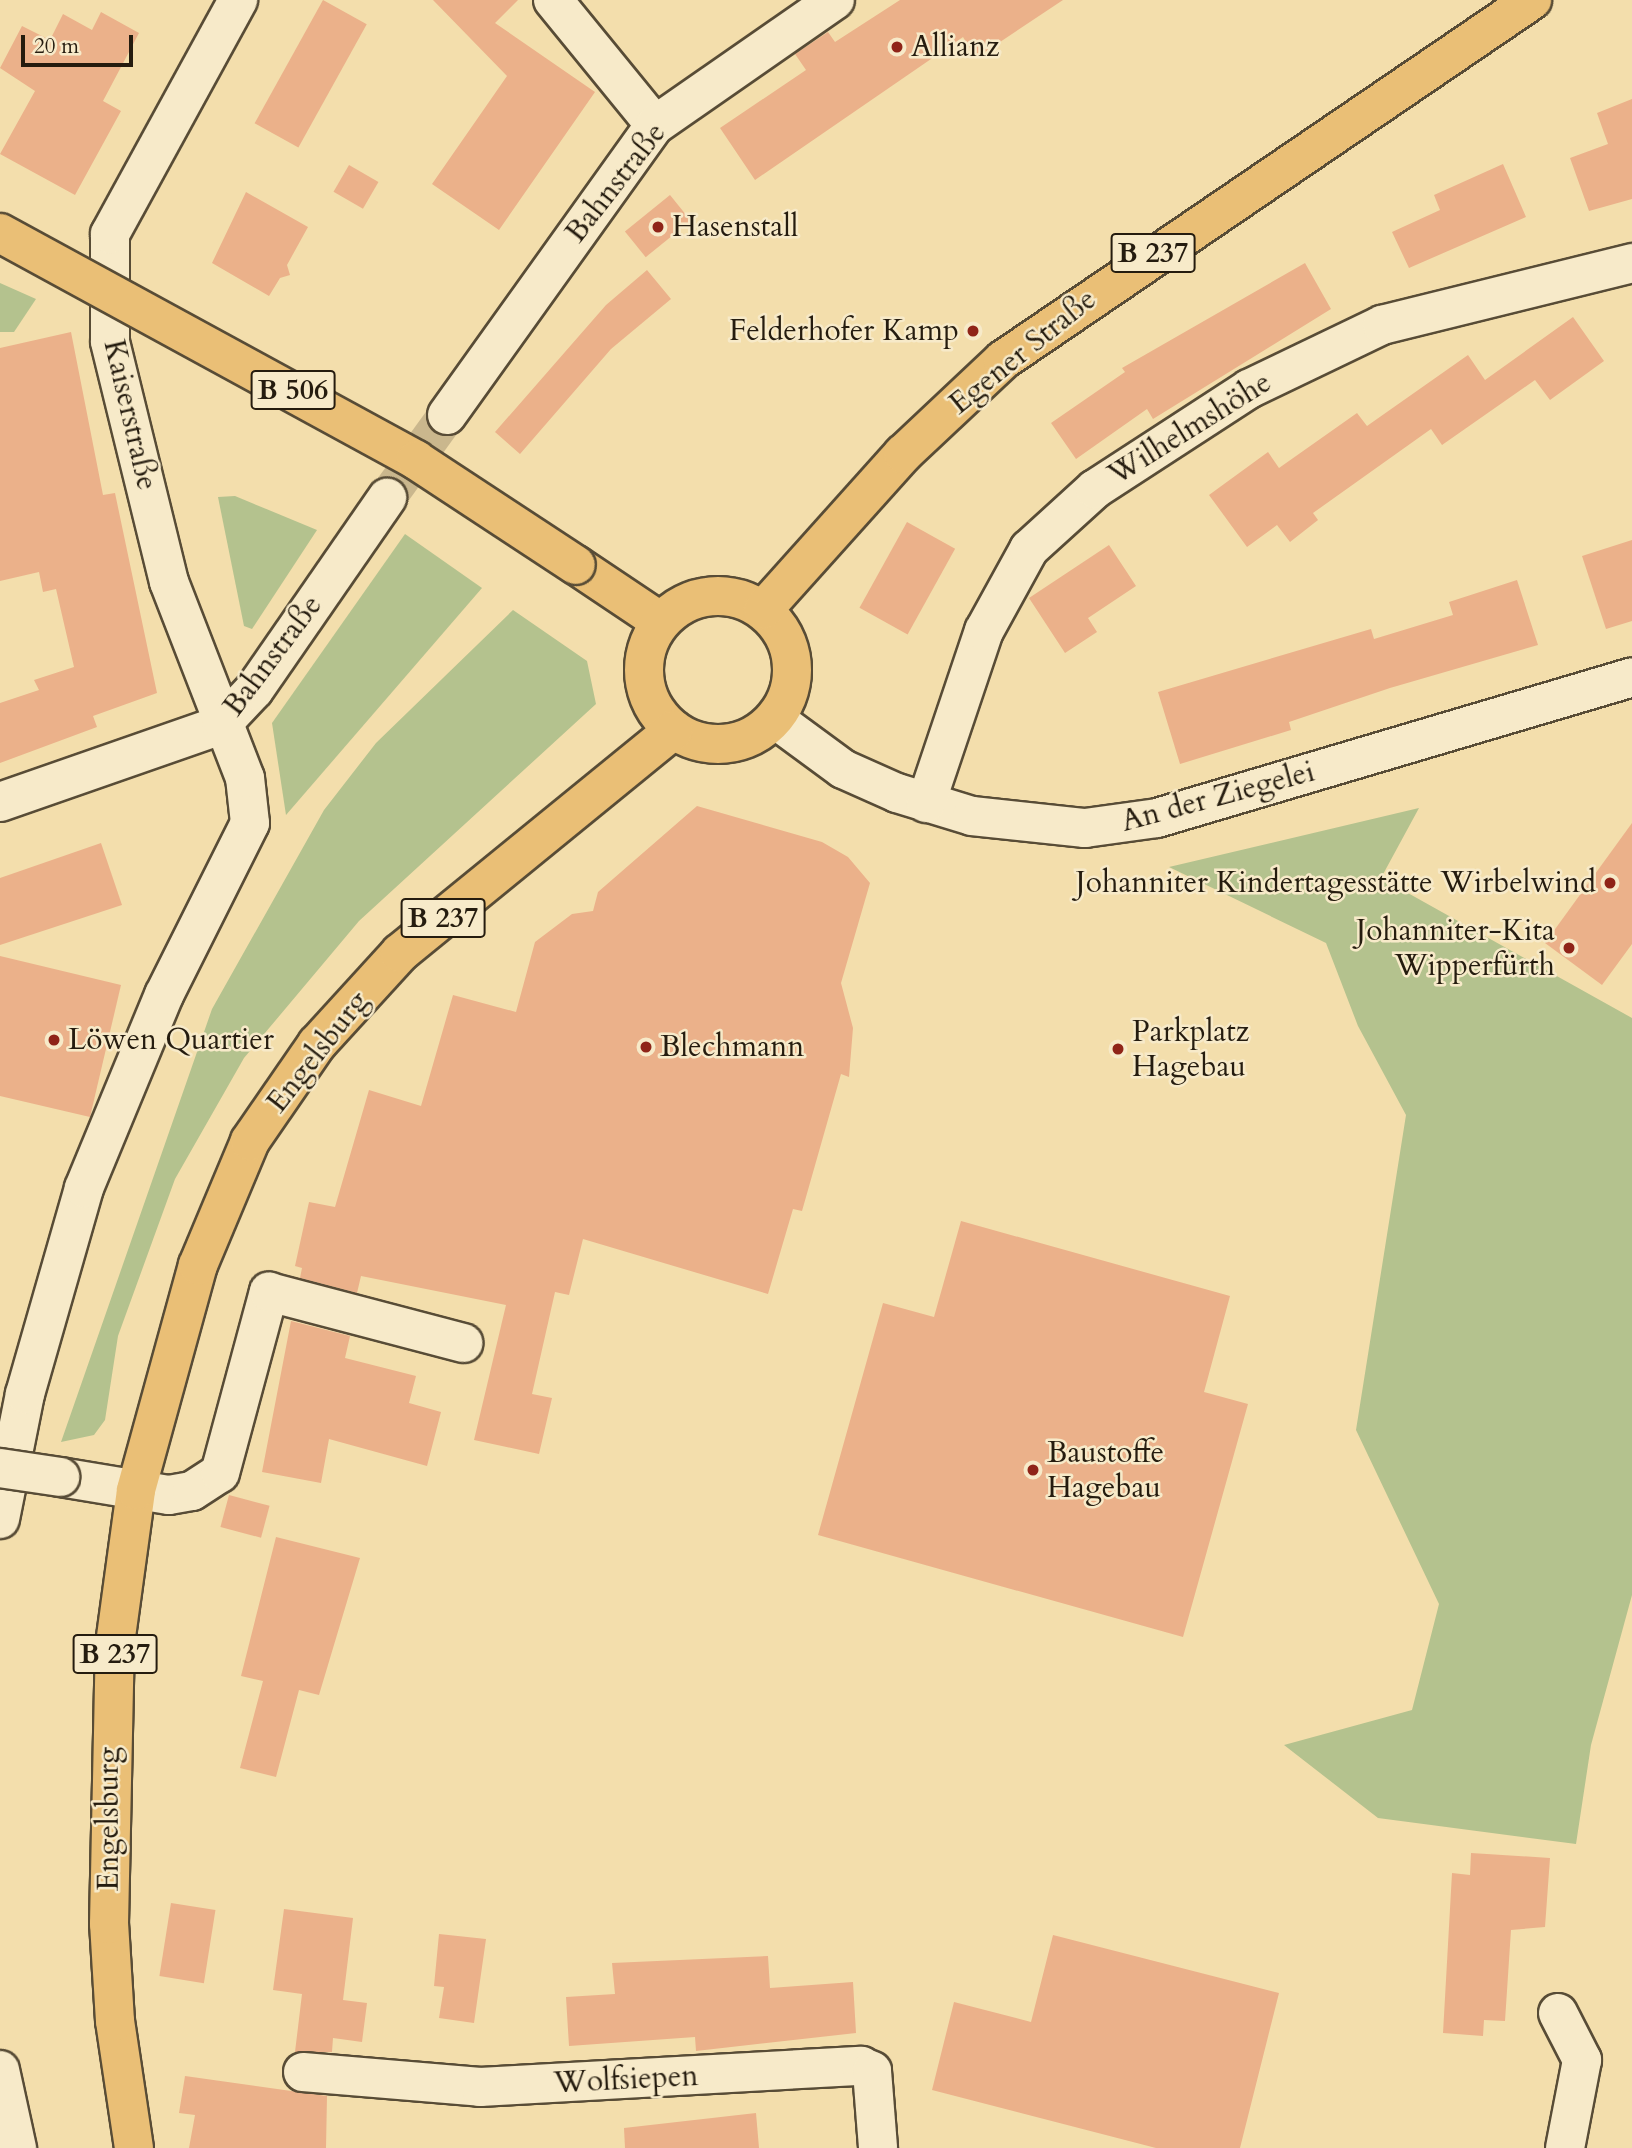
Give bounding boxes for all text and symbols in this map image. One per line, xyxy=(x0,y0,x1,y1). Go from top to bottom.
scale bar xyxy=(24,21,136,65)
place label: Allianz xyxy=(911,29,999,65)
text: 20 m xyxy=(34,32,79,61)
marker: Allianz xyxy=(889,39,905,55)
street label: Bahnstraße xyxy=(558,116,674,250)
place label: Hasenstall xyxy=(672,209,798,245)
marker: Hasenstall xyxy=(650,219,666,235)
road number: B 237 xyxy=(1109,229,1197,278)
street label: Egener Straße xyxy=(942,282,1104,422)
place label: Felderhofer Kamp xyxy=(729,313,959,349)
marker: Felderhofer Kamp xyxy=(965,323,981,339)
street label: Kaiserstraße xyxy=(95,336,165,494)
street label: Wilhelmshöhe xyxy=(1102,365,1278,493)
road number: B 506 xyxy=(249,366,337,414)
street label: Bahnstraße xyxy=(216,589,330,723)
street label: An der Ziegelei xyxy=(1117,754,1319,840)
place label: Johanniter Kindertagesstätte Wirbelwind xyxy=(1076,865,1596,901)
marker: Johanniter Kindertagesstätte Wirbelwind xyxy=(1602,875,1618,891)
road number: B 237 xyxy=(399,894,487,942)
place label: Johanniter-Kita Wipperfürth xyxy=(1356,913,1555,984)
marker: Johanniter-Kita Wipperfürth xyxy=(1561,940,1577,956)
street label: Engelsburg xyxy=(259,984,377,1120)
place label: Parkplatz Hagebau xyxy=(1132,1014,1249,1084)
place label: Löwen Quartier xyxy=(68,1022,274,1058)
place label: Blechmann xyxy=(660,1029,804,1065)
marker: Löwen Quartier xyxy=(46,1032,62,1048)
marker: Blechmann xyxy=(638,1039,654,1055)
marker: Parkplatz Hagebau xyxy=(1110,1041,1126,1057)
place label: Baustoffe Hagebau xyxy=(1047,1435,1164,1506)
marker: Baustoffe Hagebau xyxy=(1025,1462,1041,1478)
road number: B 237 xyxy=(71,1630,159,1678)
street label: Engelsburg xyxy=(91,1747,127,1891)
street label: Wolfsiepen xyxy=(553,2058,699,2102)

